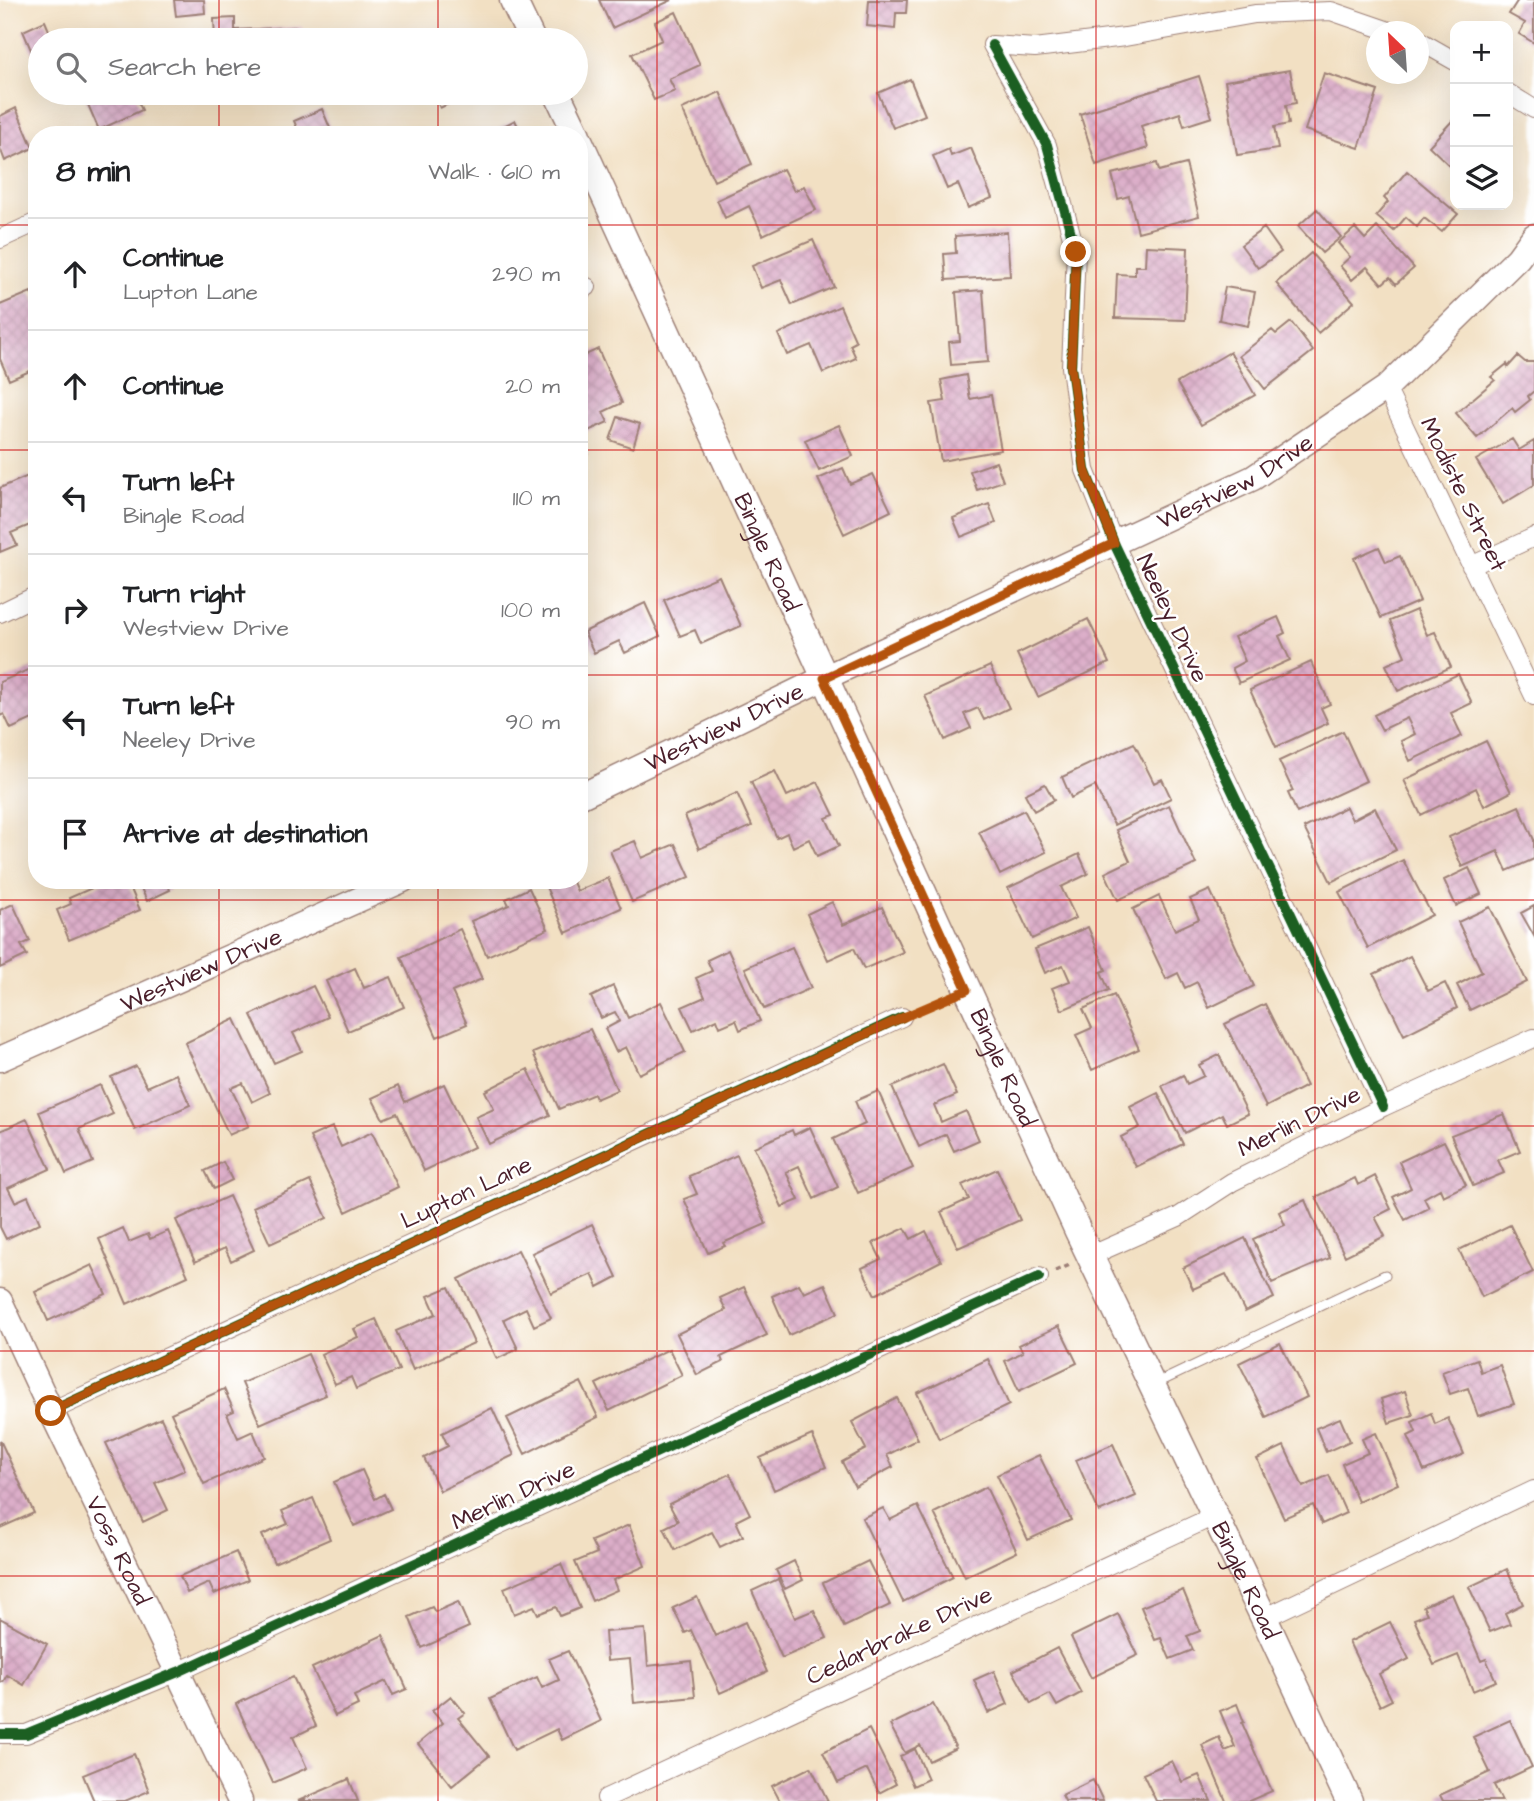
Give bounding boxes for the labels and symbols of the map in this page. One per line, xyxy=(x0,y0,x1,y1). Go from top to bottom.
north arrow xyxy=(1366,21,1429,84)
route end xyxy=(1060,236,1091,267)
street label: Modiste Street xyxy=(1411,412,1515,578)
street label: Westview Drive xyxy=(1152,426,1320,538)
street label: Bingle Road xyxy=(725,488,808,617)
street label: Neeley Drive xyxy=(1127,549,1217,689)
street label: Westview Drive xyxy=(639,674,810,781)
street label: Westview Drive xyxy=(115,920,288,1021)
street label: Bingle Road xyxy=(961,1003,1044,1133)
street label: Merlin Drive xyxy=(1232,1077,1367,1166)
street label: Lupton Lane xyxy=(395,1148,537,1238)
route start xyxy=(35,1395,66,1426)
street label: Merlin Drive xyxy=(446,1452,581,1539)
street label: Voss Road xyxy=(77,1490,158,1611)
street label: Bingle Road xyxy=(1202,1516,1287,1645)
street label: Cedarbrake Drive xyxy=(801,1578,998,1694)

